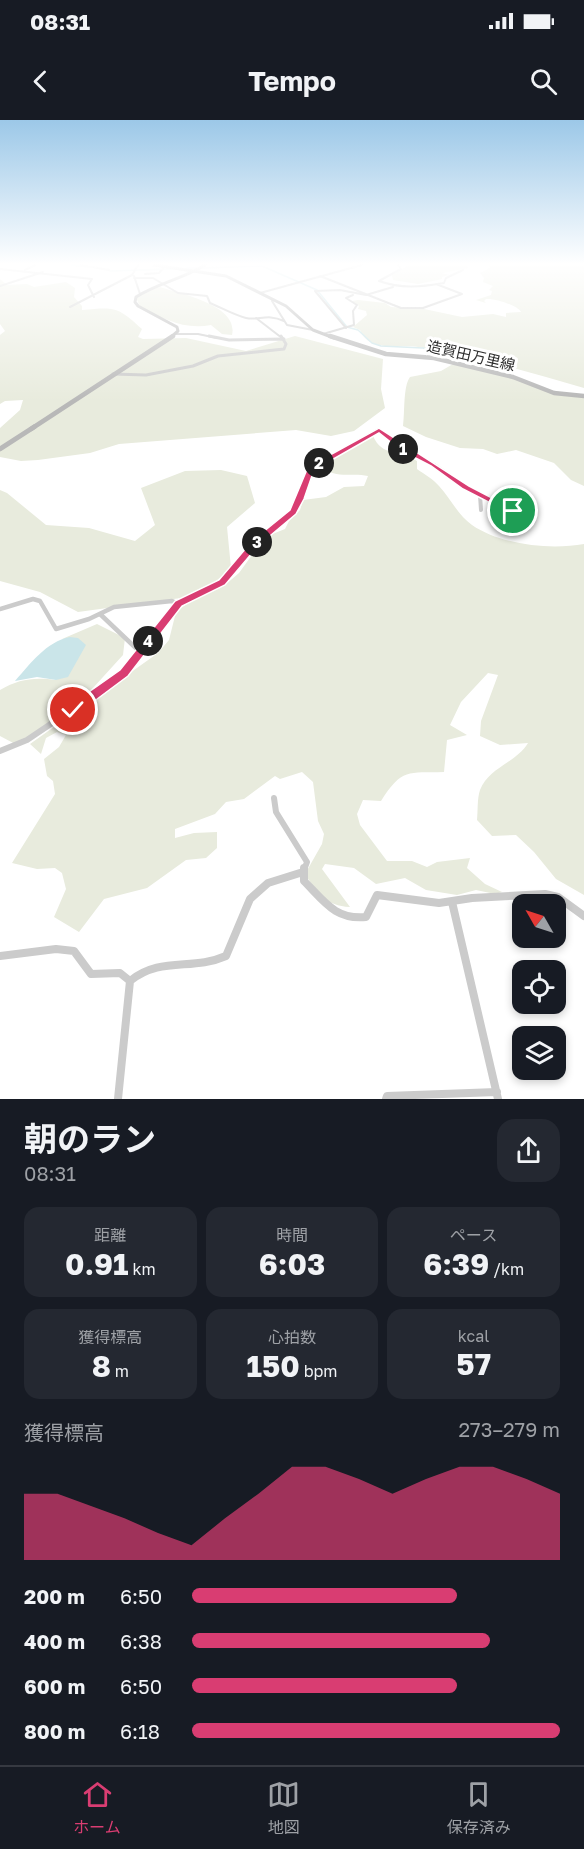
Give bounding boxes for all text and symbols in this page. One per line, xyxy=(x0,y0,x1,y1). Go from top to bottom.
text: 08:31 xyxy=(30,8,90,35)
icon: back xyxy=(24,65,57,98)
text: Tempo xyxy=(248,65,336,97)
icon: search xyxy=(527,65,560,98)
street label: 造賀田万里線 xyxy=(425,336,517,374)
pin: 1 xyxy=(388,434,418,464)
text: 1 xyxy=(399,439,407,459)
pin: 2 xyxy=(304,448,334,478)
text: 2 xyxy=(314,453,324,473)
pin xyxy=(487,485,538,536)
icon: arrive xyxy=(496,494,529,527)
pin: 3 xyxy=(242,527,272,557)
text: 3 xyxy=(252,532,262,552)
pin: 4 xyxy=(133,626,163,656)
text: 4 xyxy=(143,631,153,651)
pin xyxy=(47,684,98,735)
icon: check xyxy=(56,693,89,726)
north arrow xyxy=(512,894,566,948)
map controls xyxy=(512,894,566,1080)
button: locate xyxy=(512,960,566,1014)
button: layers xyxy=(512,1026,566,1080)
text: 朝のラン xyxy=(24,1119,156,1158)
button: share xyxy=(497,1119,560,1182)
text: 08:31 xyxy=(24,1161,76,1185)
text: 距離 xyxy=(94,1225,126,1245)
text: 時間 xyxy=(276,1225,308,1245)
text: ペース xyxy=(450,1225,497,1245)
text: 0.91 xyxy=(65,1246,129,1282)
text: 6:03 xyxy=(259,1246,325,1282)
text: 6:39 xyxy=(423,1246,489,1282)
text: km xyxy=(129,1259,156,1279)
text: /km xyxy=(489,1259,524,1279)
text: kcal xyxy=(458,1326,489,1346)
text: 獲得標高 xyxy=(78,1327,142,1347)
text: 心拍数 xyxy=(268,1327,316,1347)
text: 57 xyxy=(456,1346,491,1382)
text: 8 xyxy=(92,1348,111,1384)
text: 150 xyxy=(246,1348,300,1384)
text: m xyxy=(111,1361,129,1381)
text: bpm xyxy=(300,1361,338,1381)
text: 273–279 m xyxy=(459,1417,560,1441)
text: 獲得標高 xyxy=(24,1420,104,1444)
text: 200 m xyxy=(24,1584,85,1608)
text: 6:50 xyxy=(120,1584,162,1608)
text: 400 m xyxy=(24,1629,85,1653)
text: 6:38 xyxy=(120,1629,162,1653)
text: 600 m xyxy=(24,1674,85,1698)
text: 6:50 xyxy=(120,1674,162,1698)
text: 800 m xyxy=(24,1719,85,1743)
text: 6:18 xyxy=(120,1719,160,1743)
tab: ホーム xyxy=(73,1778,121,1838)
tab: 地図 xyxy=(267,1778,300,1838)
tab: 保存済み xyxy=(447,1778,511,1838)

